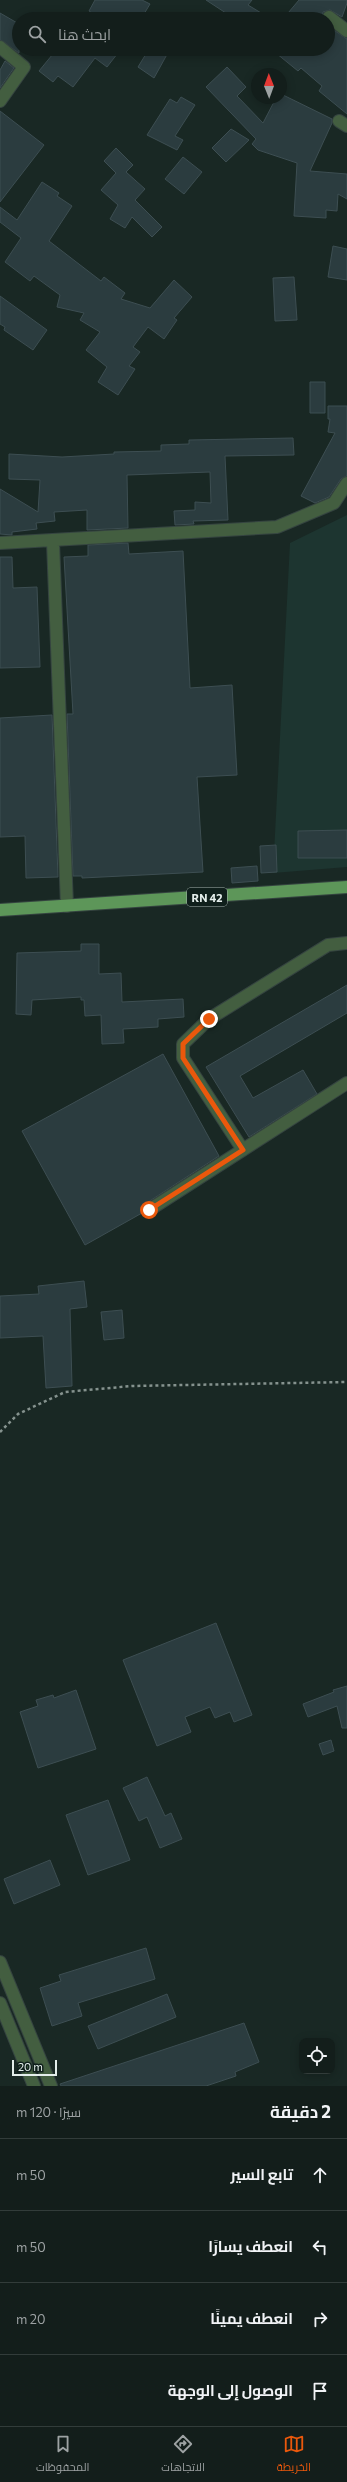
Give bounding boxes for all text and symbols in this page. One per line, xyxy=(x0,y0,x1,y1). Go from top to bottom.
search box xyxy=(12,12,335,56)
icon: search xyxy=(26,23,48,45)
text: ابحث هنا xyxy=(58,25,111,43)
north arrow xyxy=(251,68,287,104)
road number: RN 42 xyxy=(187,888,227,906)
route end xyxy=(200,1010,218,1028)
route start xyxy=(140,1201,158,1219)
map controls xyxy=(299,2038,335,2074)
button: locate xyxy=(299,2038,335,2074)
scale bar xyxy=(12,2058,57,2077)
text: 20 m xyxy=(18,2060,43,2073)
text: 2 دقيقة xyxy=(270,2101,331,2122)
text: سيرًا · 120 m xyxy=(16,2104,81,2120)
icon: ahead xyxy=(309,2164,331,2186)
text: تابع السير xyxy=(230,2165,293,2183)
text: 50 m xyxy=(16,2167,46,2183)
icon: left xyxy=(309,2236,331,2258)
text: انعطف يسارًا xyxy=(208,2237,293,2255)
text: 50 m xyxy=(16,2239,46,2255)
icon: right xyxy=(309,2308,331,2330)
text: انعطف يمينًا xyxy=(210,2309,293,2327)
text: 20 m xyxy=(16,2311,46,2327)
icon: arrive xyxy=(309,2380,331,2402)
text: الوصول إلى الوجهة xyxy=(168,2381,293,2399)
tab: المحفوظات xyxy=(36,2433,89,2477)
tab: الاتجاهات xyxy=(161,2433,205,2477)
tab: الخريطة xyxy=(277,2433,311,2477)

